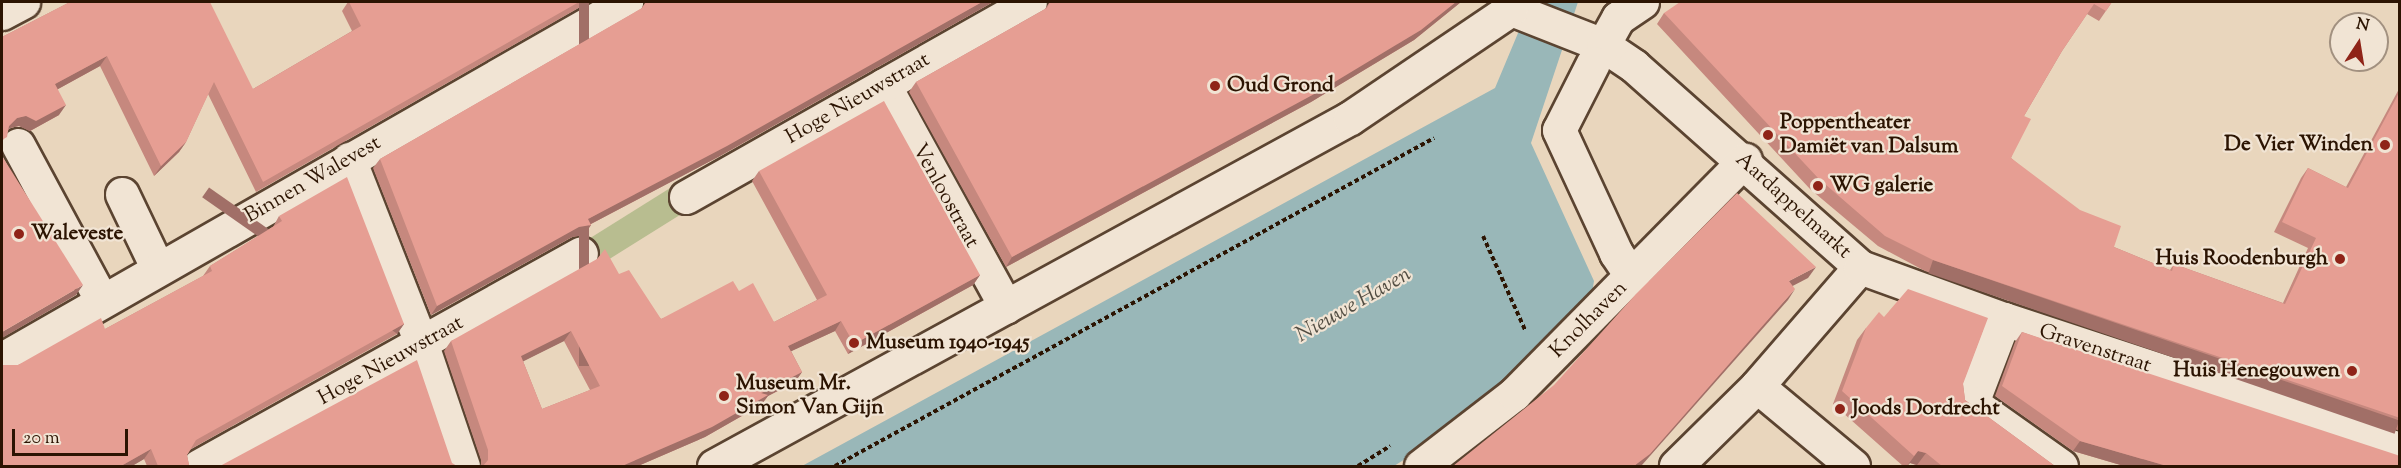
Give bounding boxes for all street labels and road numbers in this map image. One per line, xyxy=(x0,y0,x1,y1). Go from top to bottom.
street label: Hoge Nieuwstraat xyxy=(781,48,935,150)
street label: Binnen Walevest xyxy=(240,131,386,229)
street label: Venloostraat xyxy=(906,139,984,253)
street label: Aardappelmarkt xyxy=(1730,147,1856,265)
street label: Knolhaven xyxy=(1545,276,1633,364)
street label: Hoge Nieuwstraat xyxy=(314,311,468,411)
street label: Gravenstraat xyxy=(2036,319,2154,379)

